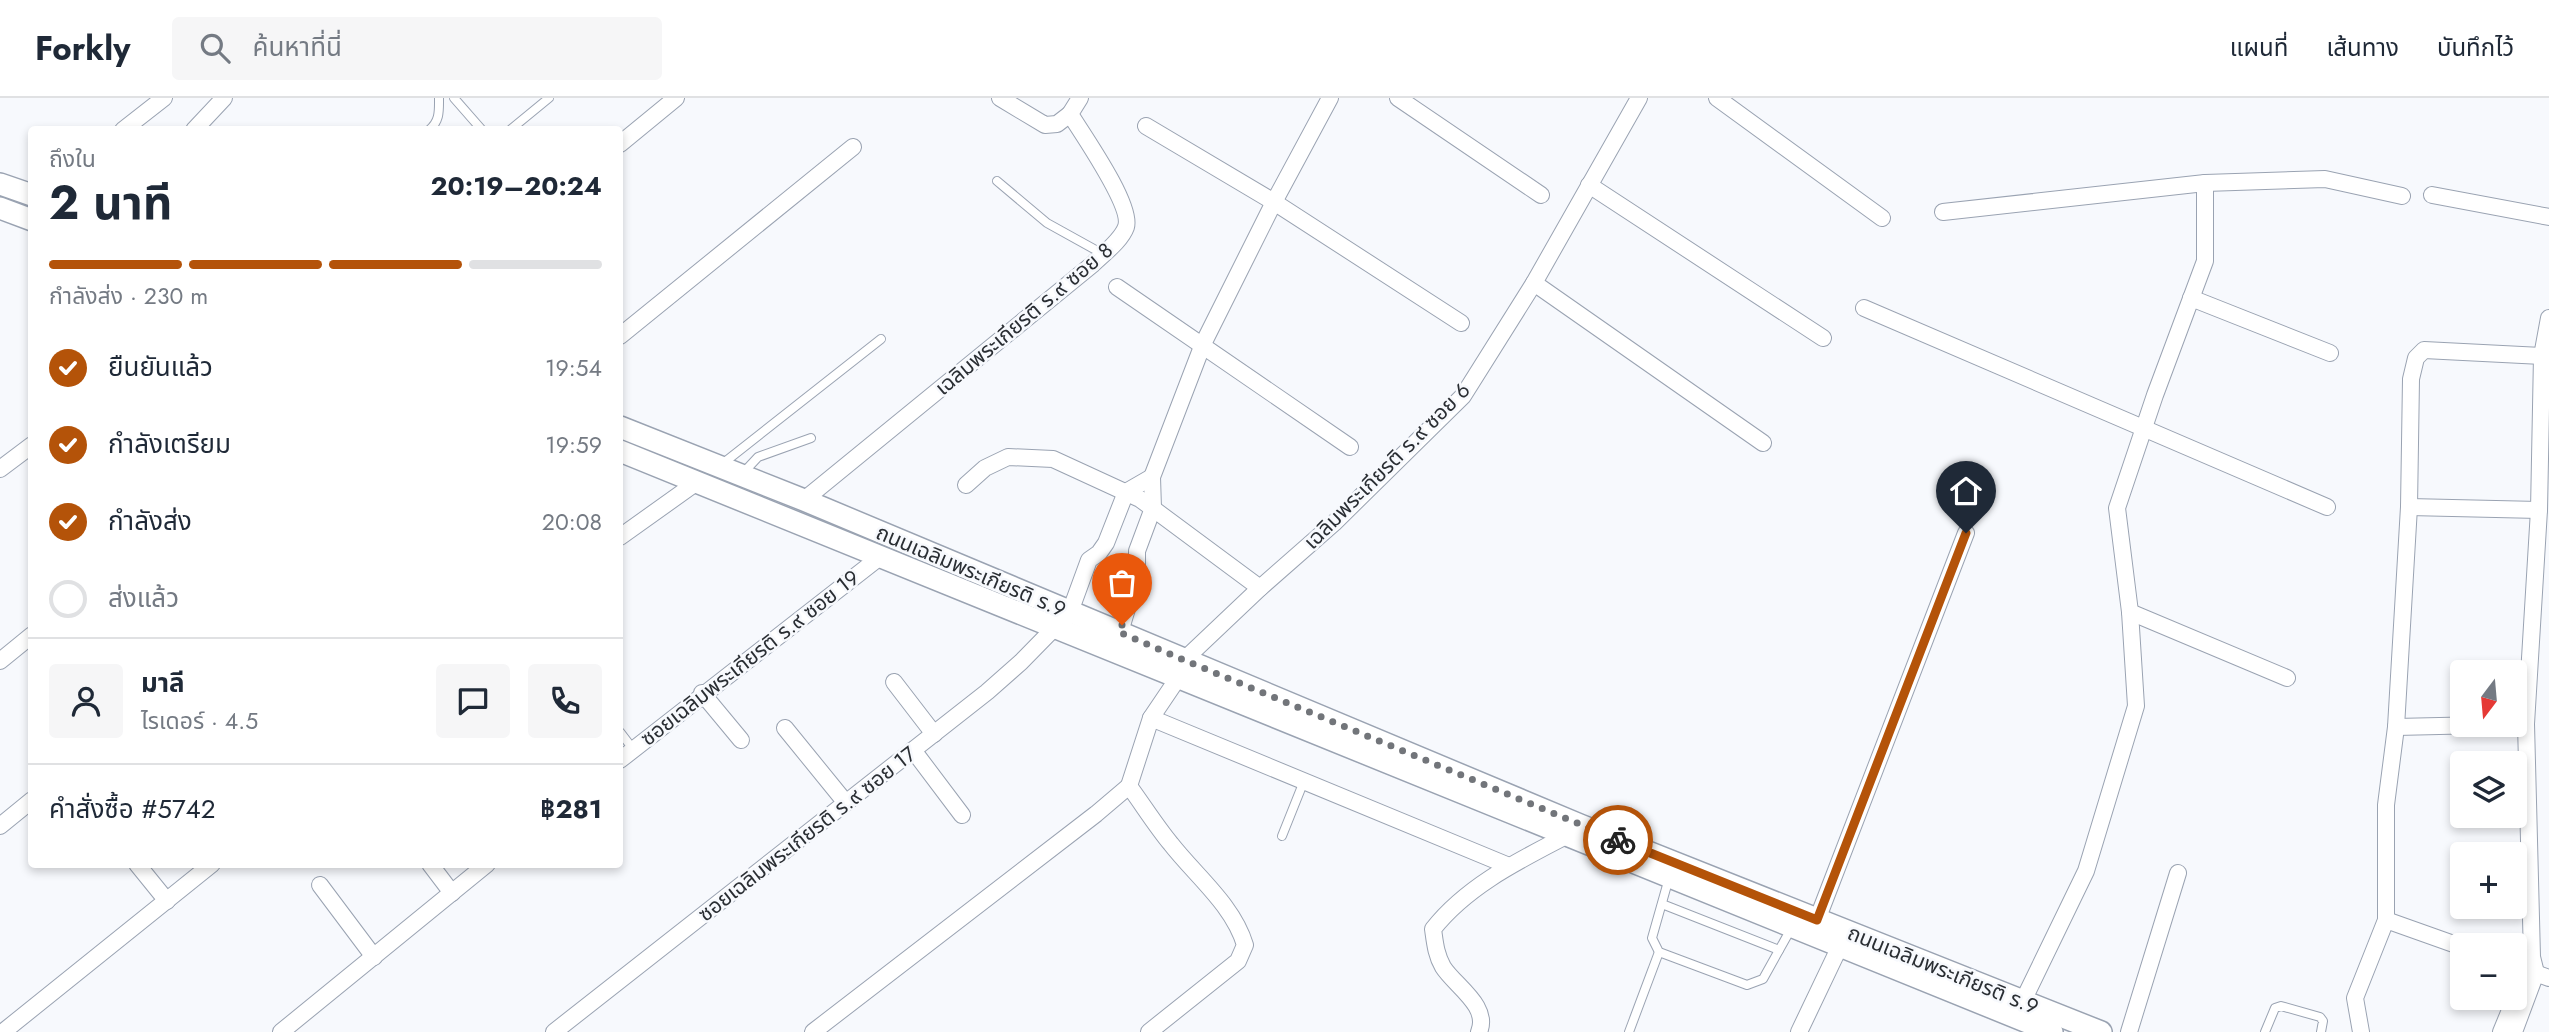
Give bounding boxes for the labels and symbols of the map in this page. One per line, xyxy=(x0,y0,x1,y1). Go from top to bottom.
street label: เฉลิมพระเกียรติ ร.๙ ซอย 8 xyxy=(929,235,1119,403)
street label: เฉลิมพระเกียรติ ร.๙ ซอย 6 xyxy=(1297,376,1477,556)
pin xyxy=(1936,461,1996,533)
street label: ถนนเฉลิมพระเกียรติ ร.9 xyxy=(871,517,1071,625)
pin xyxy=(1092,553,1152,625)
street label: ซอยเฉลิมพระเกียรติ ร.๙ ซอย 19 xyxy=(634,563,866,753)
north arrow xyxy=(2450,660,2527,737)
street label: ซอยเฉลิมพระเกียรติ ร.๙ ซอย 17 xyxy=(692,739,922,929)
courier xyxy=(1583,805,1653,875)
street label: ถนนเฉลิมพระเกียรติ ร.9 xyxy=(1843,918,2043,1022)

